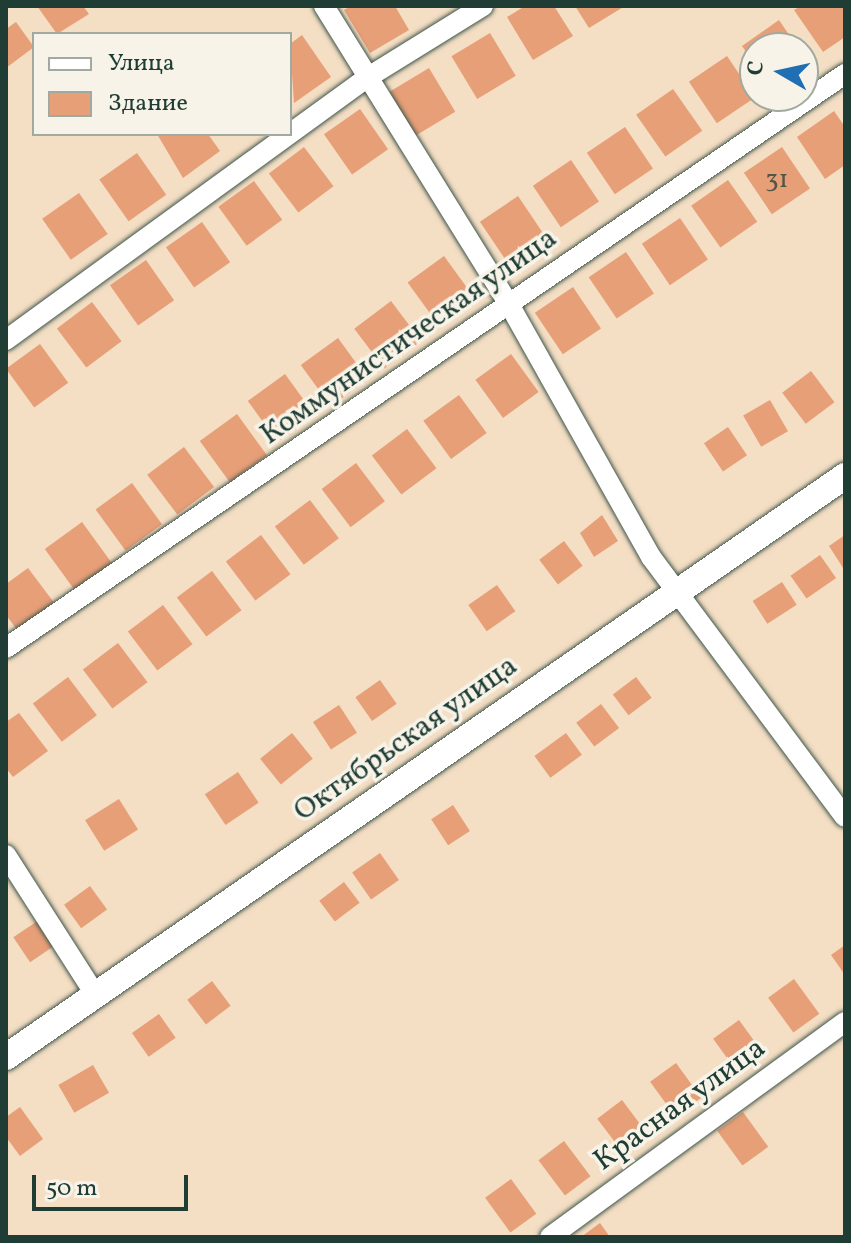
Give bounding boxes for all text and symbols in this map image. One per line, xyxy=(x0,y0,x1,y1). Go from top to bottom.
legend xyxy=(32,32,292,136)
north arrow xyxy=(739,32,819,112)
text: Улица xyxy=(108,47,175,81)
text: С xyxy=(740,59,773,78)
text: Здание xyxy=(108,87,188,121)
house number: 31 xyxy=(765,165,789,197)
street label: Коммунистическая улица xyxy=(253,221,565,453)
street label: Октябрьская улица xyxy=(287,648,525,830)
street label: Красная улица xyxy=(587,1030,773,1180)
scale bar xyxy=(36,1159,192,1209)
text: 50 m xyxy=(46,1172,98,1206)

